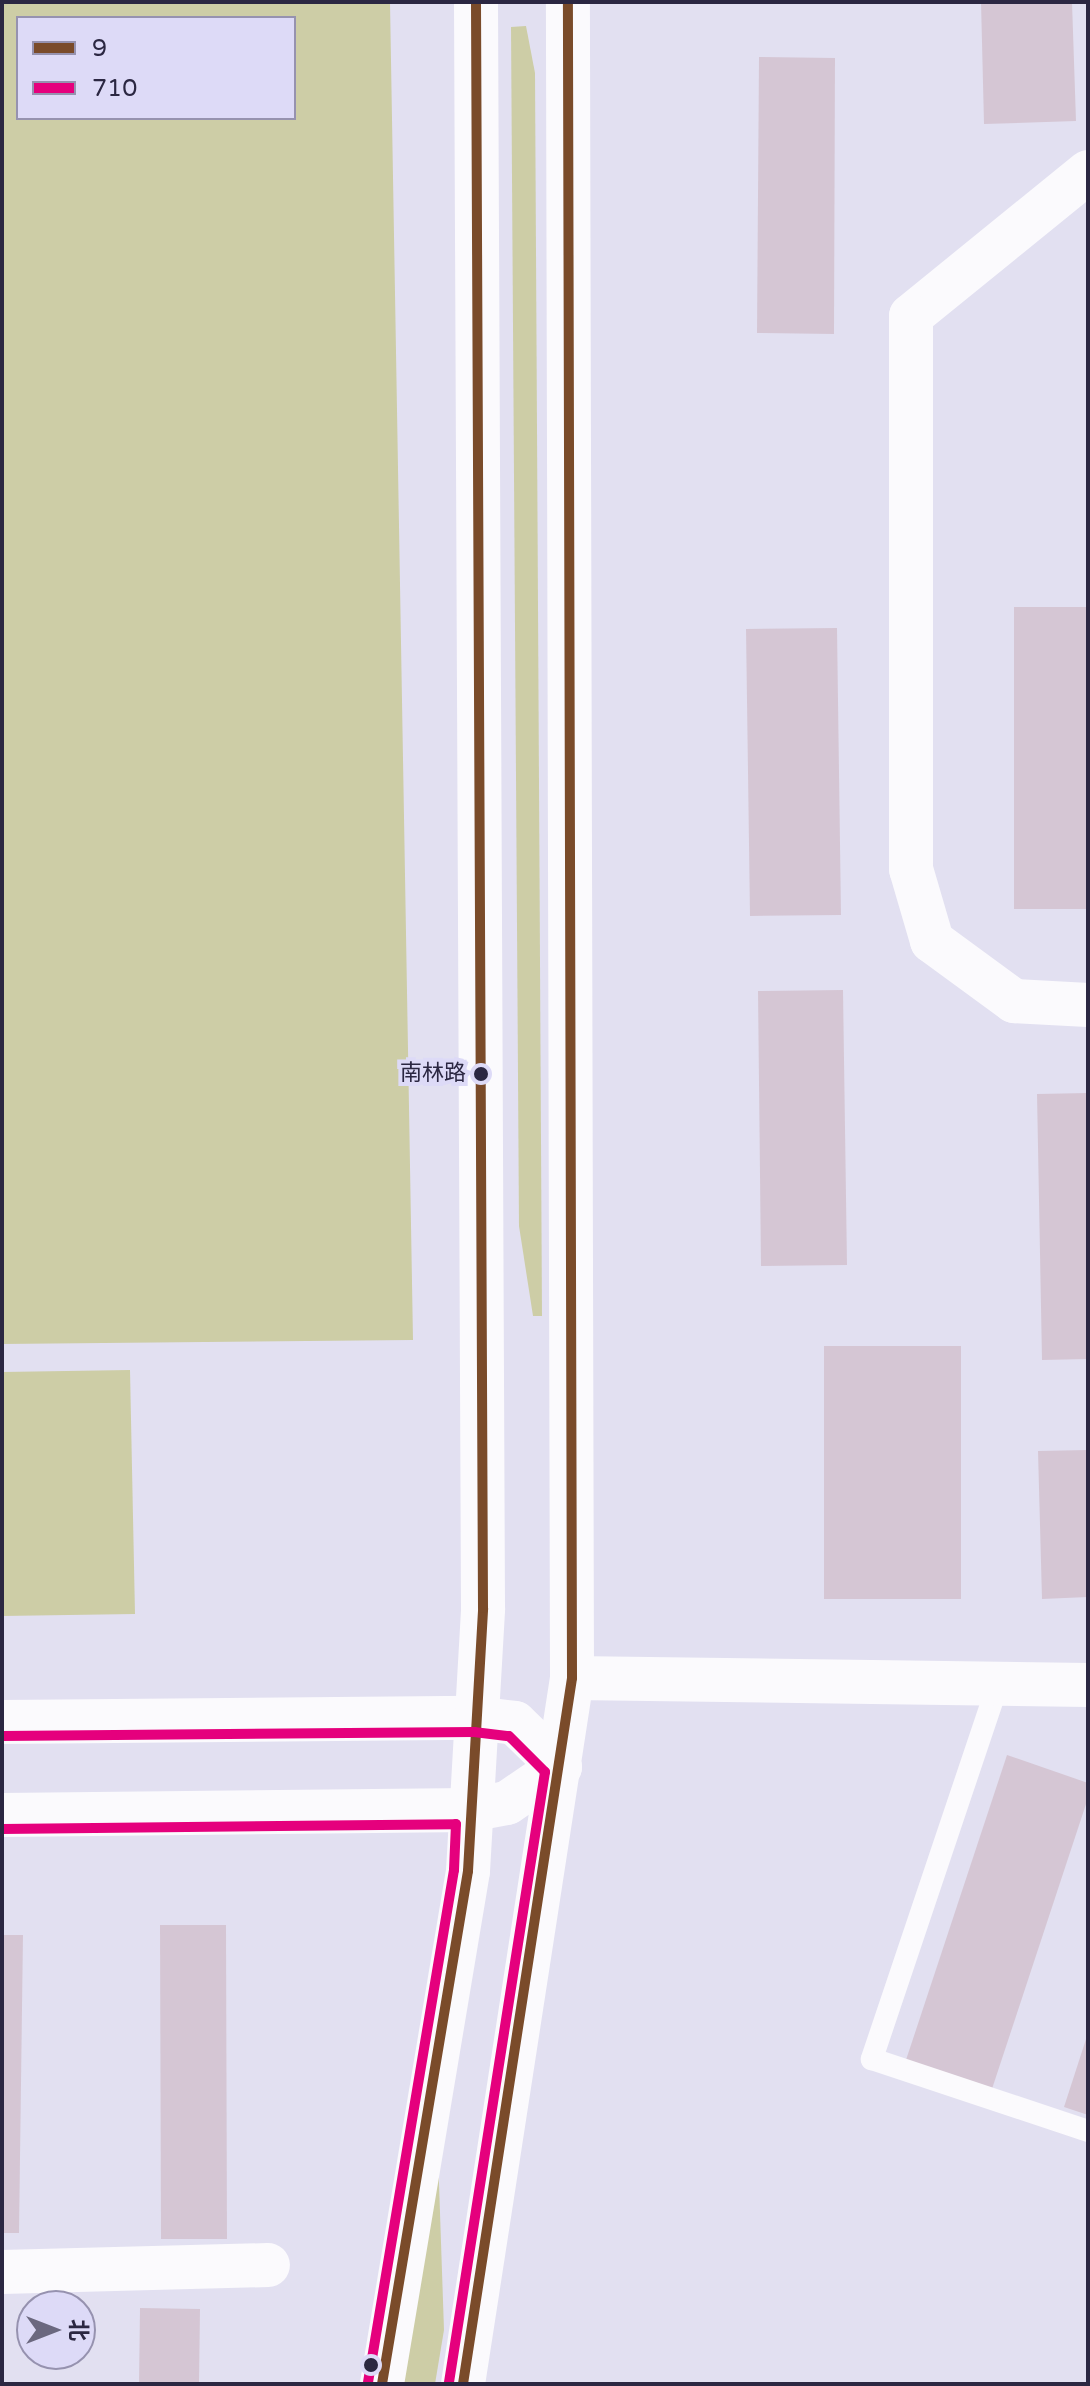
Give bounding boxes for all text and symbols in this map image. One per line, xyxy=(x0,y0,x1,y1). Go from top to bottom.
legend xyxy=(16,16,296,120)
text: 9 xyxy=(92,34,107,63)
text: 710 xyxy=(92,74,137,103)
place label: 南林路 xyxy=(400,1061,466,1087)
marker: 南林路 xyxy=(473,1066,489,1082)
north arrow xyxy=(16,2290,96,2370)
text: 北 xyxy=(65,2319,91,2341)
unlabelled marker xyxy=(363,2357,379,2373)

